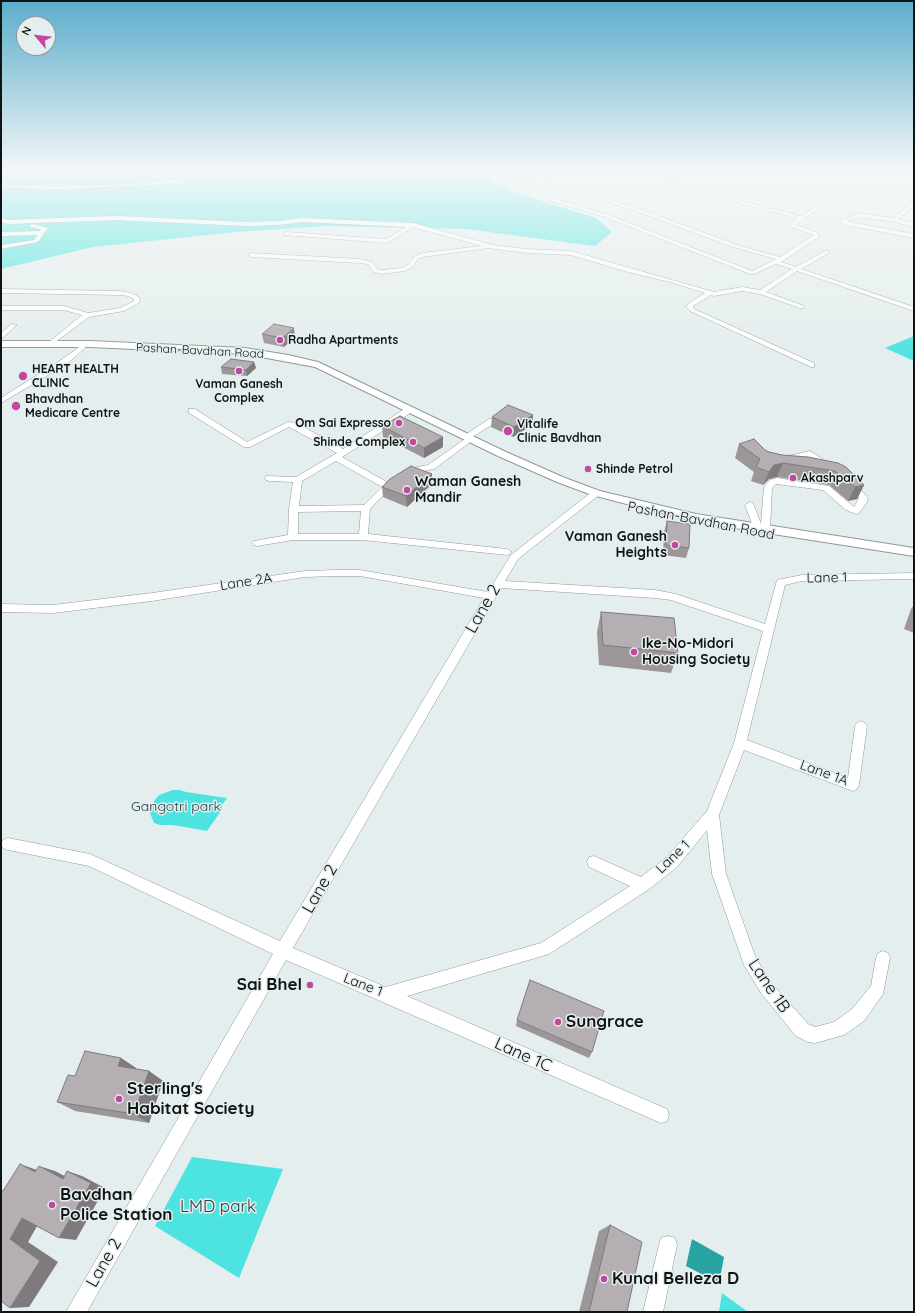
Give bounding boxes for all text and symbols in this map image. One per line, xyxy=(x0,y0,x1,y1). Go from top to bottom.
north arrow xyxy=(16,16,56,56)
text: N xyxy=(18,24,34,38)
place label: Radha Apartments xyxy=(288,333,398,347)
marker: Radha Apartments xyxy=(275,335,285,345)
street label: Pashan-Bavdhan Road xyxy=(136,340,264,362)
place label: HEART HEALTH CLINIC xyxy=(32,362,119,390)
marker: Vaman Ganesh Complex xyxy=(234,366,244,376)
marker: HEART HEALTH CLINIC xyxy=(17,370,29,382)
place label: Vaman Ganesh Complex xyxy=(195,377,283,405)
place label: Bhavdhan Medicare Centre xyxy=(25,392,120,420)
marker: Bhavdhan Medicare Centre xyxy=(10,400,22,412)
place label: Om Sai Expresso xyxy=(295,416,391,430)
place label: Vitalife Clinic Bavdhan xyxy=(517,417,601,445)
marker: Om Sai Expresso xyxy=(394,418,404,428)
marker: Vitalife Clinic Bavdhan xyxy=(502,425,514,437)
place label: Shinde Complex xyxy=(313,435,405,449)
marker: Shinde Complex xyxy=(408,437,418,447)
place label: Shinde Petrol xyxy=(596,462,673,476)
marker: Shinde Petrol xyxy=(583,464,593,474)
place label: Akashparv xyxy=(801,471,863,485)
marker: Akashparv xyxy=(788,473,798,483)
place label: Waman Ganesh Mandir xyxy=(415,474,521,506)
marker: Waman Ganesh Mandir xyxy=(402,485,412,495)
street label: Pashan-Bavdhan Road xyxy=(626,498,776,544)
place label: Vaman Ganesh Heights xyxy=(565,529,667,562)
marker: Vaman Ganesh Heights xyxy=(670,540,680,550)
street label: Lane 1 xyxy=(806,569,848,587)
street label: Lane 2A xyxy=(219,570,273,594)
street label: Lane 2 xyxy=(461,581,505,637)
place label: Ike-No-Midori Housing Society xyxy=(642,636,750,668)
marker: Ike-No-Midori Housing Society xyxy=(629,647,639,657)
street label: Lane 1A xyxy=(798,757,850,789)
park label: Gangotri park xyxy=(131,799,221,815)
street label: Lane 1 xyxy=(652,837,694,877)
street label: Lane 2 xyxy=(298,861,342,917)
street label: Lane 1B xyxy=(744,955,794,1017)
street label: Lane 1 xyxy=(341,970,385,1000)
place label: Sai Bhel xyxy=(237,975,302,995)
marker: Sai Bhel xyxy=(305,980,315,990)
place label: Sungrace xyxy=(566,1012,644,1032)
marker: Sungrace xyxy=(553,1017,563,1027)
street label: Lane 1C xyxy=(491,1033,555,1077)
place label: Sterling's Habitat Society xyxy=(127,1079,254,1119)
marker: Sterling's Habitat Society xyxy=(114,1094,124,1104)
place label: Bavdhan Police Station xyxy=(60,1185,172,1225)
park label: LMD park xyxy=(180,1197,256,1217)
marker: Bavdhan Police Station xyxy=(47,1200,57,1210)
street label: Lane 2 xyxy=(82,1235,126,1291)
place label: Kunal Belleza D xyxy=(612,1269,739,1289)
marker: Kunal Belleza D xyxy=(599,1274,609,1284)

